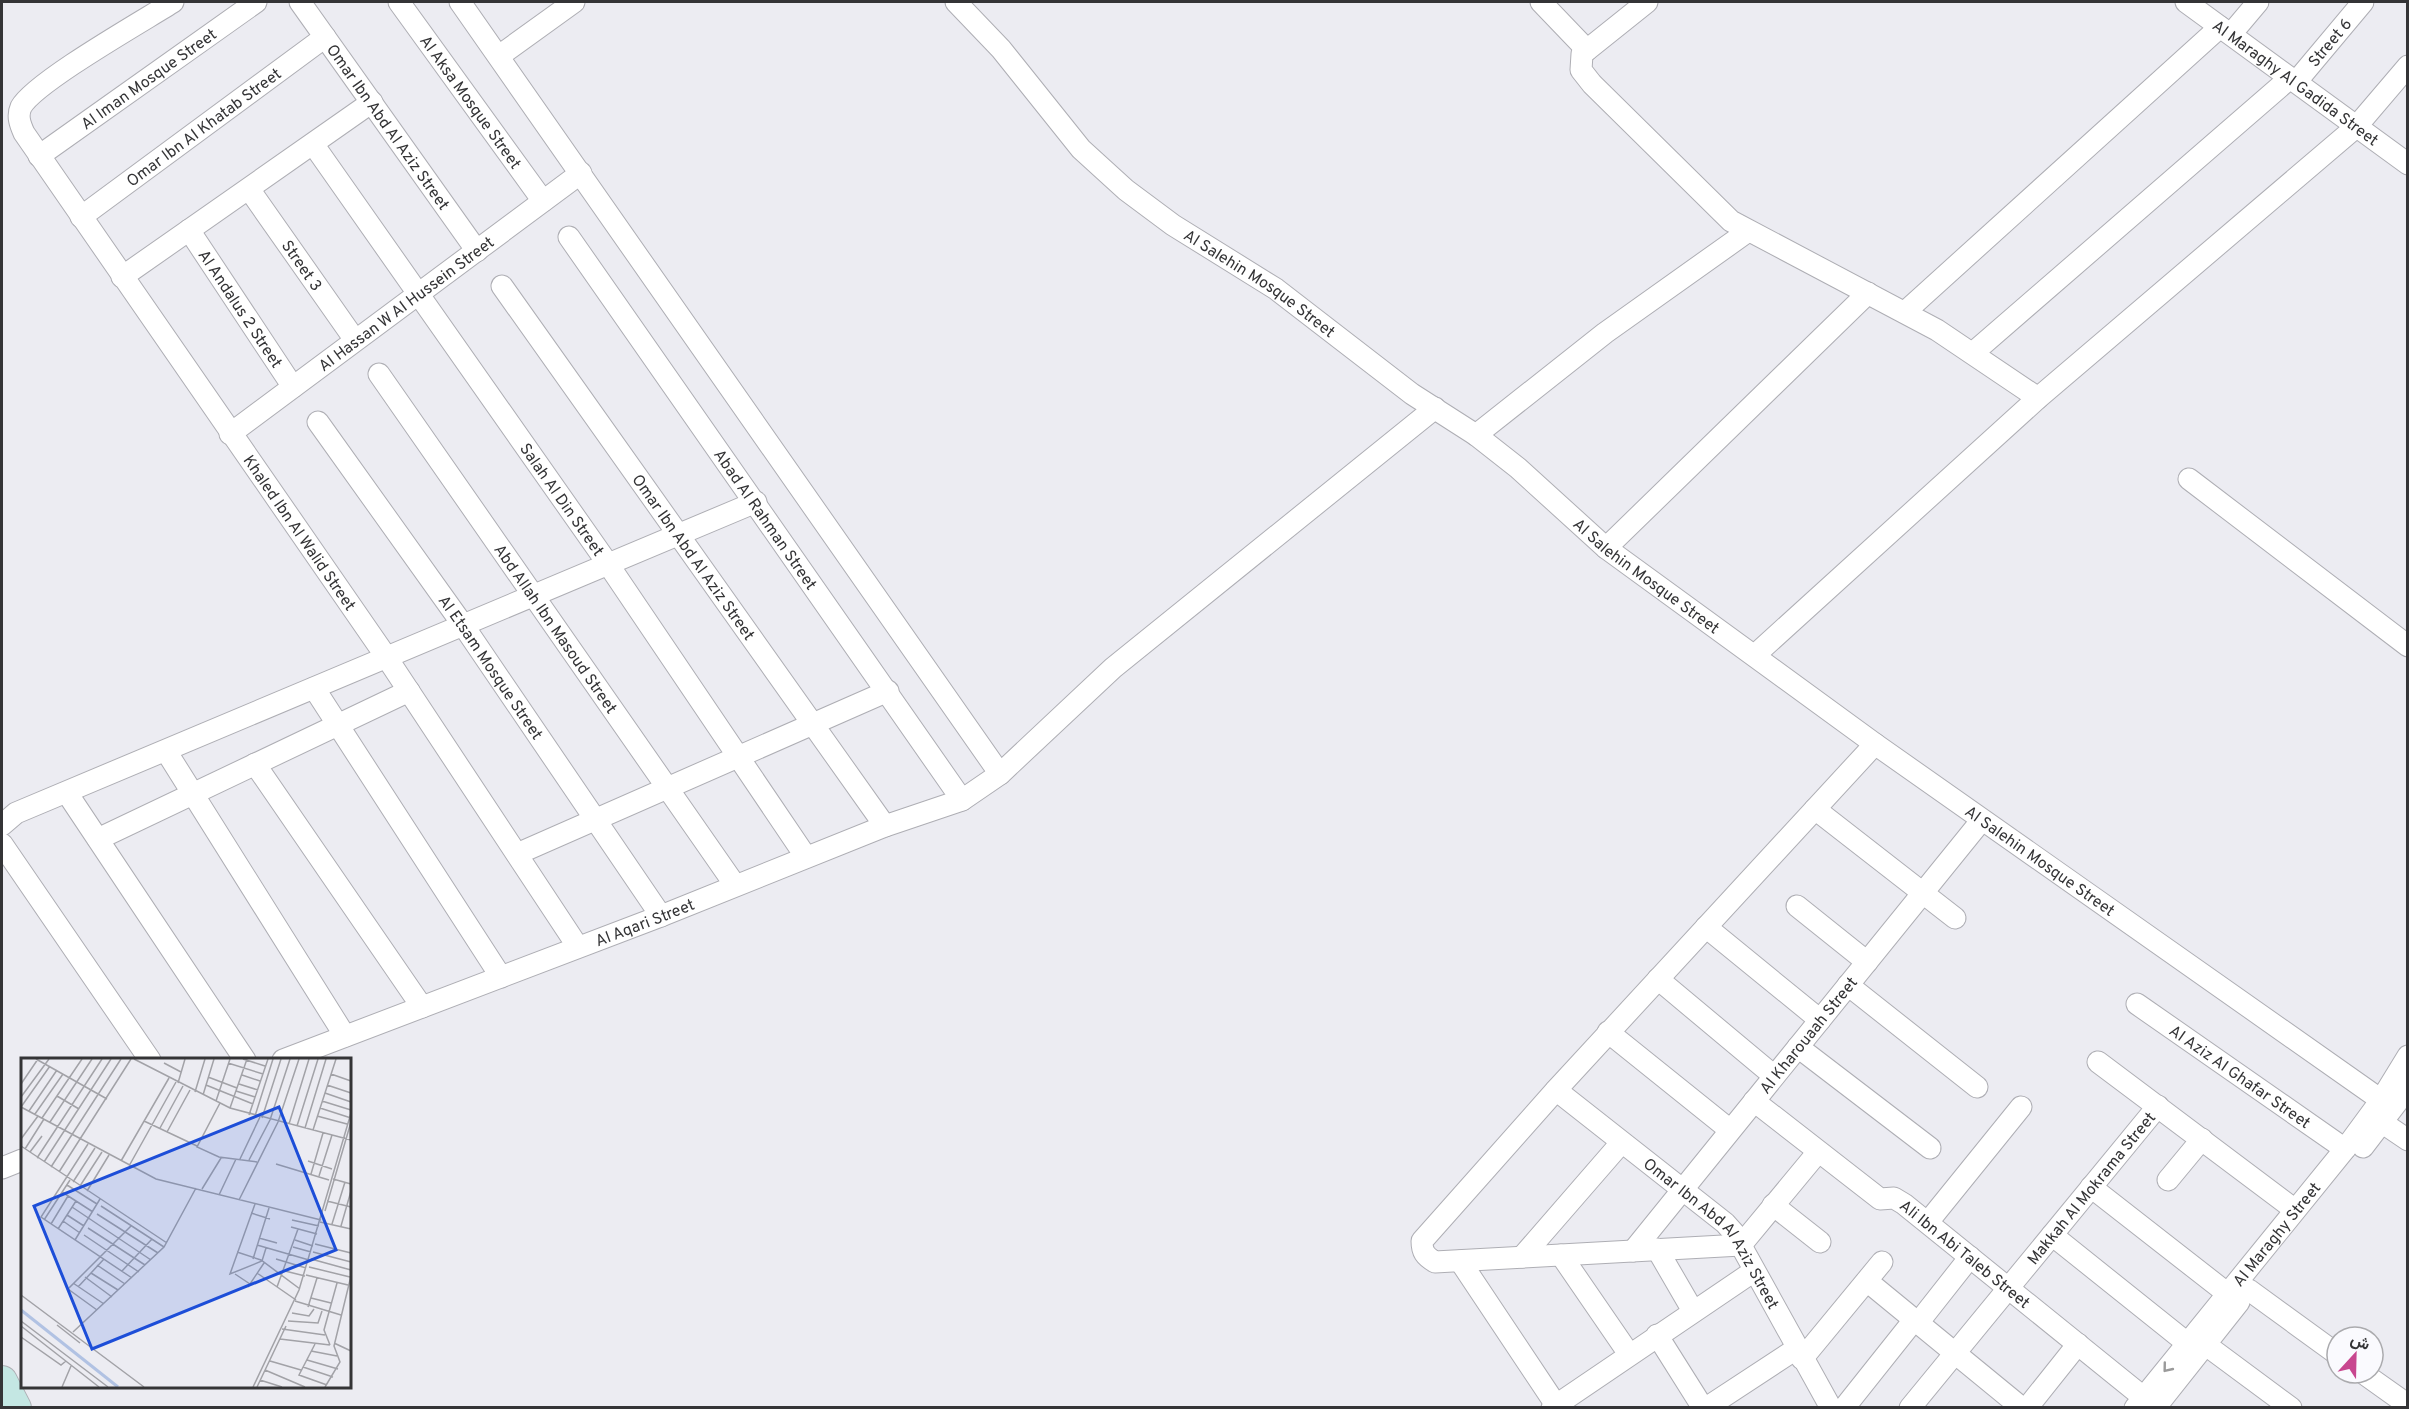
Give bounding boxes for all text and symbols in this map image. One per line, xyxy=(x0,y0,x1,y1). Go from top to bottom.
street label: Street 6 xyxy=(2305,15,2357,72)
street label: Al Maraghy Al Gadida Street xyxy=(2208,16,2382,151)
street label: Al Iman Mosque Street xyxy=(78,25,221,135)
street label: Al Aksa Mosque Street xyxy=(414,32,525,174)
street label: Omar Ibn Abd Al Aziz Street xyxy=(321,41,453,215)
street label: Omar Ibn Al Khatab Street xyxy=(123,65,286,192)
street label: Al Salehin Mosque Street xyxy=(1179,226,1338,343)
street label: Al Hassan W Al Hussein Street xyxy=(315,233,499,377)
street label: Street 3 xyxy=(276,237,326,296)
street label: Al Andalus 2 Street xyxy=(193,246,286,372)
street label: Salah Al Din Street xyxy=(514,440,607,561)
street label: Abad Al Rahman Street xyxy=(708,446,820,594)
street label: Khaled Ibn Al Walid Street xyxy=(238,452,359,615)
street label: Omar Ibn Abd Al Aziz Street xyxy=(627,471,758,645)
street label: Al Salehin Mosque Street xyxy=(1568,515,1723,639)
street label: Abd Allah Ibn Masoud Street xyxy=(489,541,620,718)
street label: Al Etsam Mosque Street xyxy=(433,592,546,744)
street label: Al Salehin Mosque Street xyxy=(1960,802,2118,922)
street label: Al Aqari Street xyxy=(593,896,698,952)
street label: Al Kharouaah Street xyxy=(1756,974,1863,1099)
street label: Al Aziz Al Ghafar Street xyxy=(2165,1021,2314,1134)
inset map xyxy=(21,1058,351,1388)
street label: Makkah Al Mokrama Street xyxy=(2024,1109,2161,1269)
street label: Omar Ibn Abd Al Aziz Street xyxy=(1639,1155,1782,1313)
street label: Al Maraghy Street xyxy=(2229,1179,2326,1292)
street label: Ali Ibn Abi Taleb Street xyxy=(1895,1196,2033,1314)
north arrow xyxy=(2325,1325,2385,1385)
text: ش xyxy=(2347,1330,2373,1356)
one-way arrow xyxy=(2163,1361,2174,1372)

